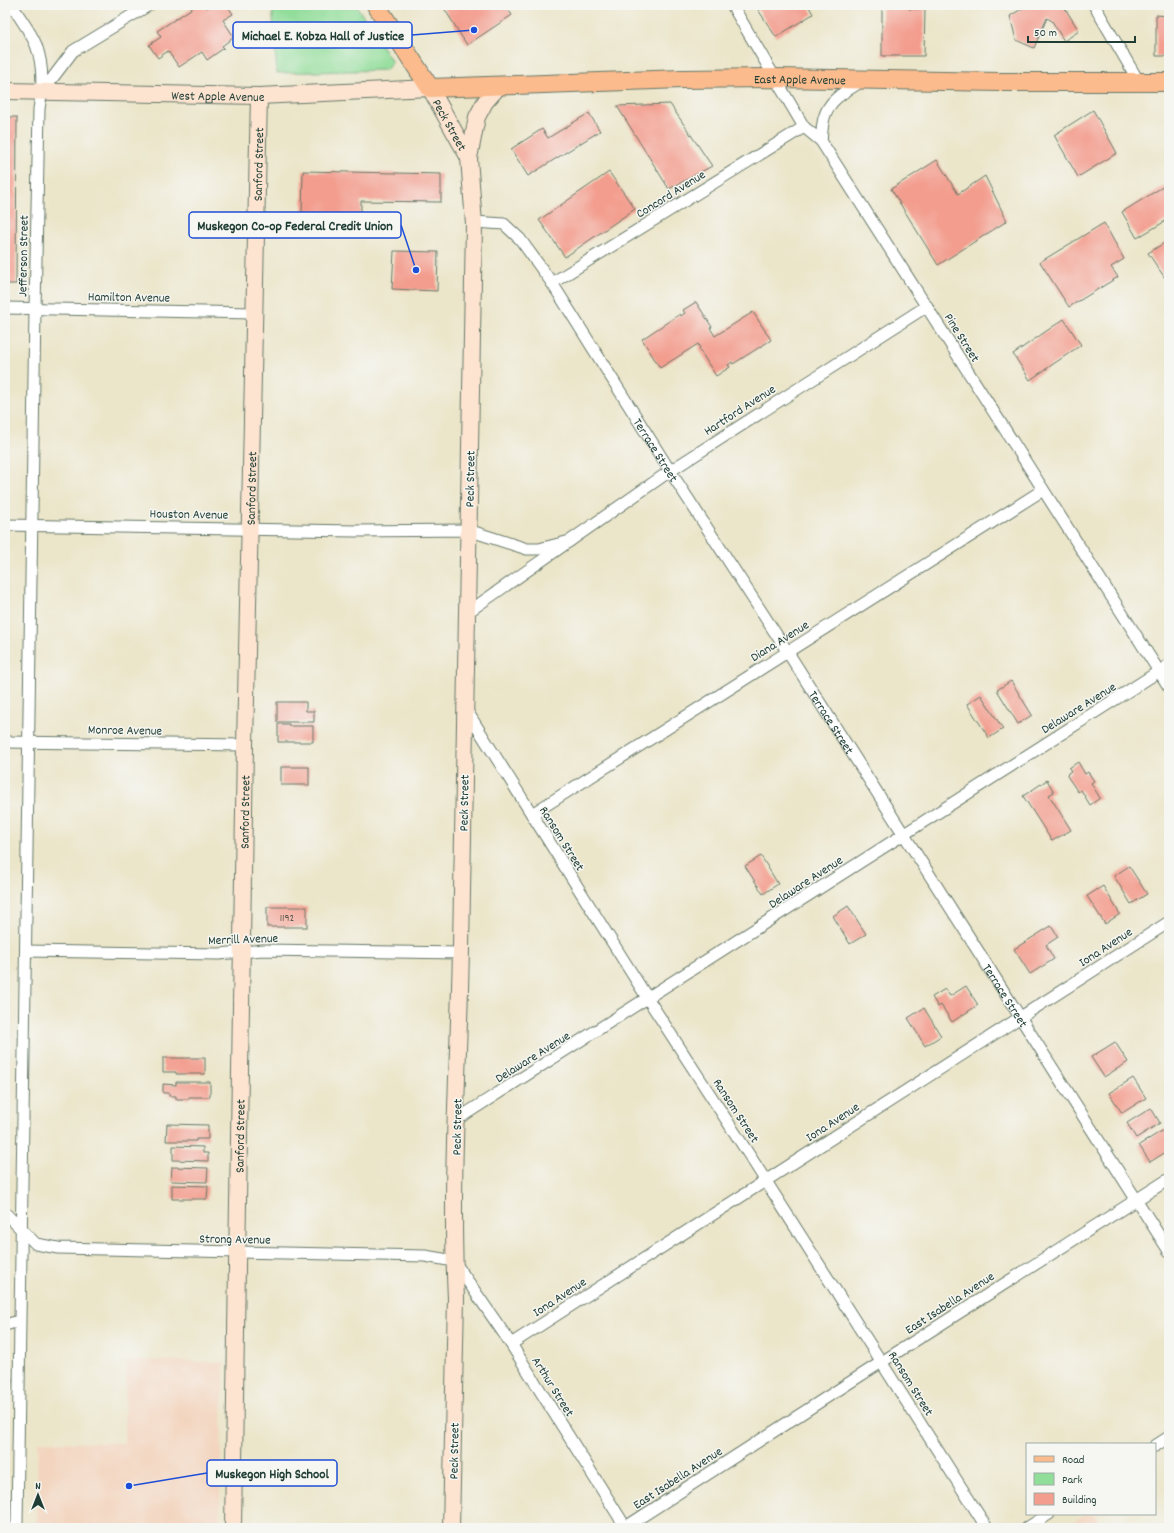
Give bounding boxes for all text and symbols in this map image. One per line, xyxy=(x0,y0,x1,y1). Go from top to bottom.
scale bar xyxy=(1028,18,1135,44)
callout: Michael E. Kobza Hall of Justice xyxy=(233,22,412,48)
text: 50 m xyxy=(1034,25,1057,42)
text: Michael E. Kobza Hall of Justice xyxy=(242,27,404,47)
street label: East Apple Avenue xyxy=(754,71,846,91)
street label: West Apple Avenue xyxy=(171,87,265,108)
street label: Peck Street xyxy=(426,96,470,155)
street label: Sanford Street xyxy=(250,127,270,201)
street label: Concord Avenue xyxy=(633,166,710,224)
callout: Muskegon Co-op Federal Credit Union xyxy=(189,212,401,238)
street label: Jefferson Street xyxy=(14,215,35,297)
text: Muskegon Co-op Federal Credit Union xyxy=(197,217,393,237)
street label: Hamilton Avenue xyxy=(88,288,171,309)
street label: Pine Street xyxy=(938,310,984,367)
street label: Hartford Avenue xyxy=(701,381,780,441)
street label: Terrace Street xyxy=(627,415,682,487)
street label: Peck Street xyxy=(462,450,481,508)
street label: Sanford Street xyxy=(243,451,263,525)
street label: Houston Avenue xyxy=(149,505,229,526)
street label: Diana Avenue xyxy=(747,616,814,668)
street label: Delaware Avenue xyxy=(1038,678,1121,740)
street label: Terrace Street xyxy=(803,688,858,759)
street label: Monroe Avenue xyxy=(88,721,163,742)
street label: Peck Street xyxy=(456,774,475,832)
street label: Sanford Street xyxy=(236,775,257,849)
street label: Ransom Street xyxy=(533,803,588,876)
street label: Delaware Avenue xyxy=(765,852,847,914)
house number: 1192 xyxy=(280,911,295,927)
street label: Iona Avenue xyxy=(1076,924,1137,973)
street label: Merrill Avenue xyxy=(208,930,279,951)
street label: Terrace Street xyxy=(977,961,1032,1032)
street label: Delaware Avenue xyxy=(492,1027,575,1089)
street label: Ransom Street xyxy=(707,1075,763,1147)
street label: Peck Street xyxy=(449,1098,468,1156)
street label: Sanford Street xyxy=(231,1099,252,1173)
street label: Iona Avenue xyxy=(803,1099,864,1148)
street label: Strong Avenue xyxy=(199,1230,271,1251)
street label: East Isabella Avenue xyxy=(902,1268,999,1340)
street label: Iona Avenue xyxy=(530,1274,591,1323)
street label: Ransom Street xyxy=(882,1348,937,1421)
street label: Arthur Street xyxy=(526,1354,578,1421)
street label: Peck Street xyxy=(446,1422,465,1480)
street label: East Isabella Avenue xyxy=(630,1443,727,1515)
legend xyxy=(1026,1443,1156,1515)
text: Road xyxy=(1062,1452,1084,1469)
callout: Muskegon High School xyxy=(207,1460,337,1486)
text: Muskegon High School xyxy=(215,1465,329,1485)
text: Park xyxy=(1062,1472,1083,1489)
north arrow xyxy=(18,1475,58,1515)
text: N xyxy=(35,1479,41,1495)
text: Building xyxy=(1062,1492,1097,1509)

